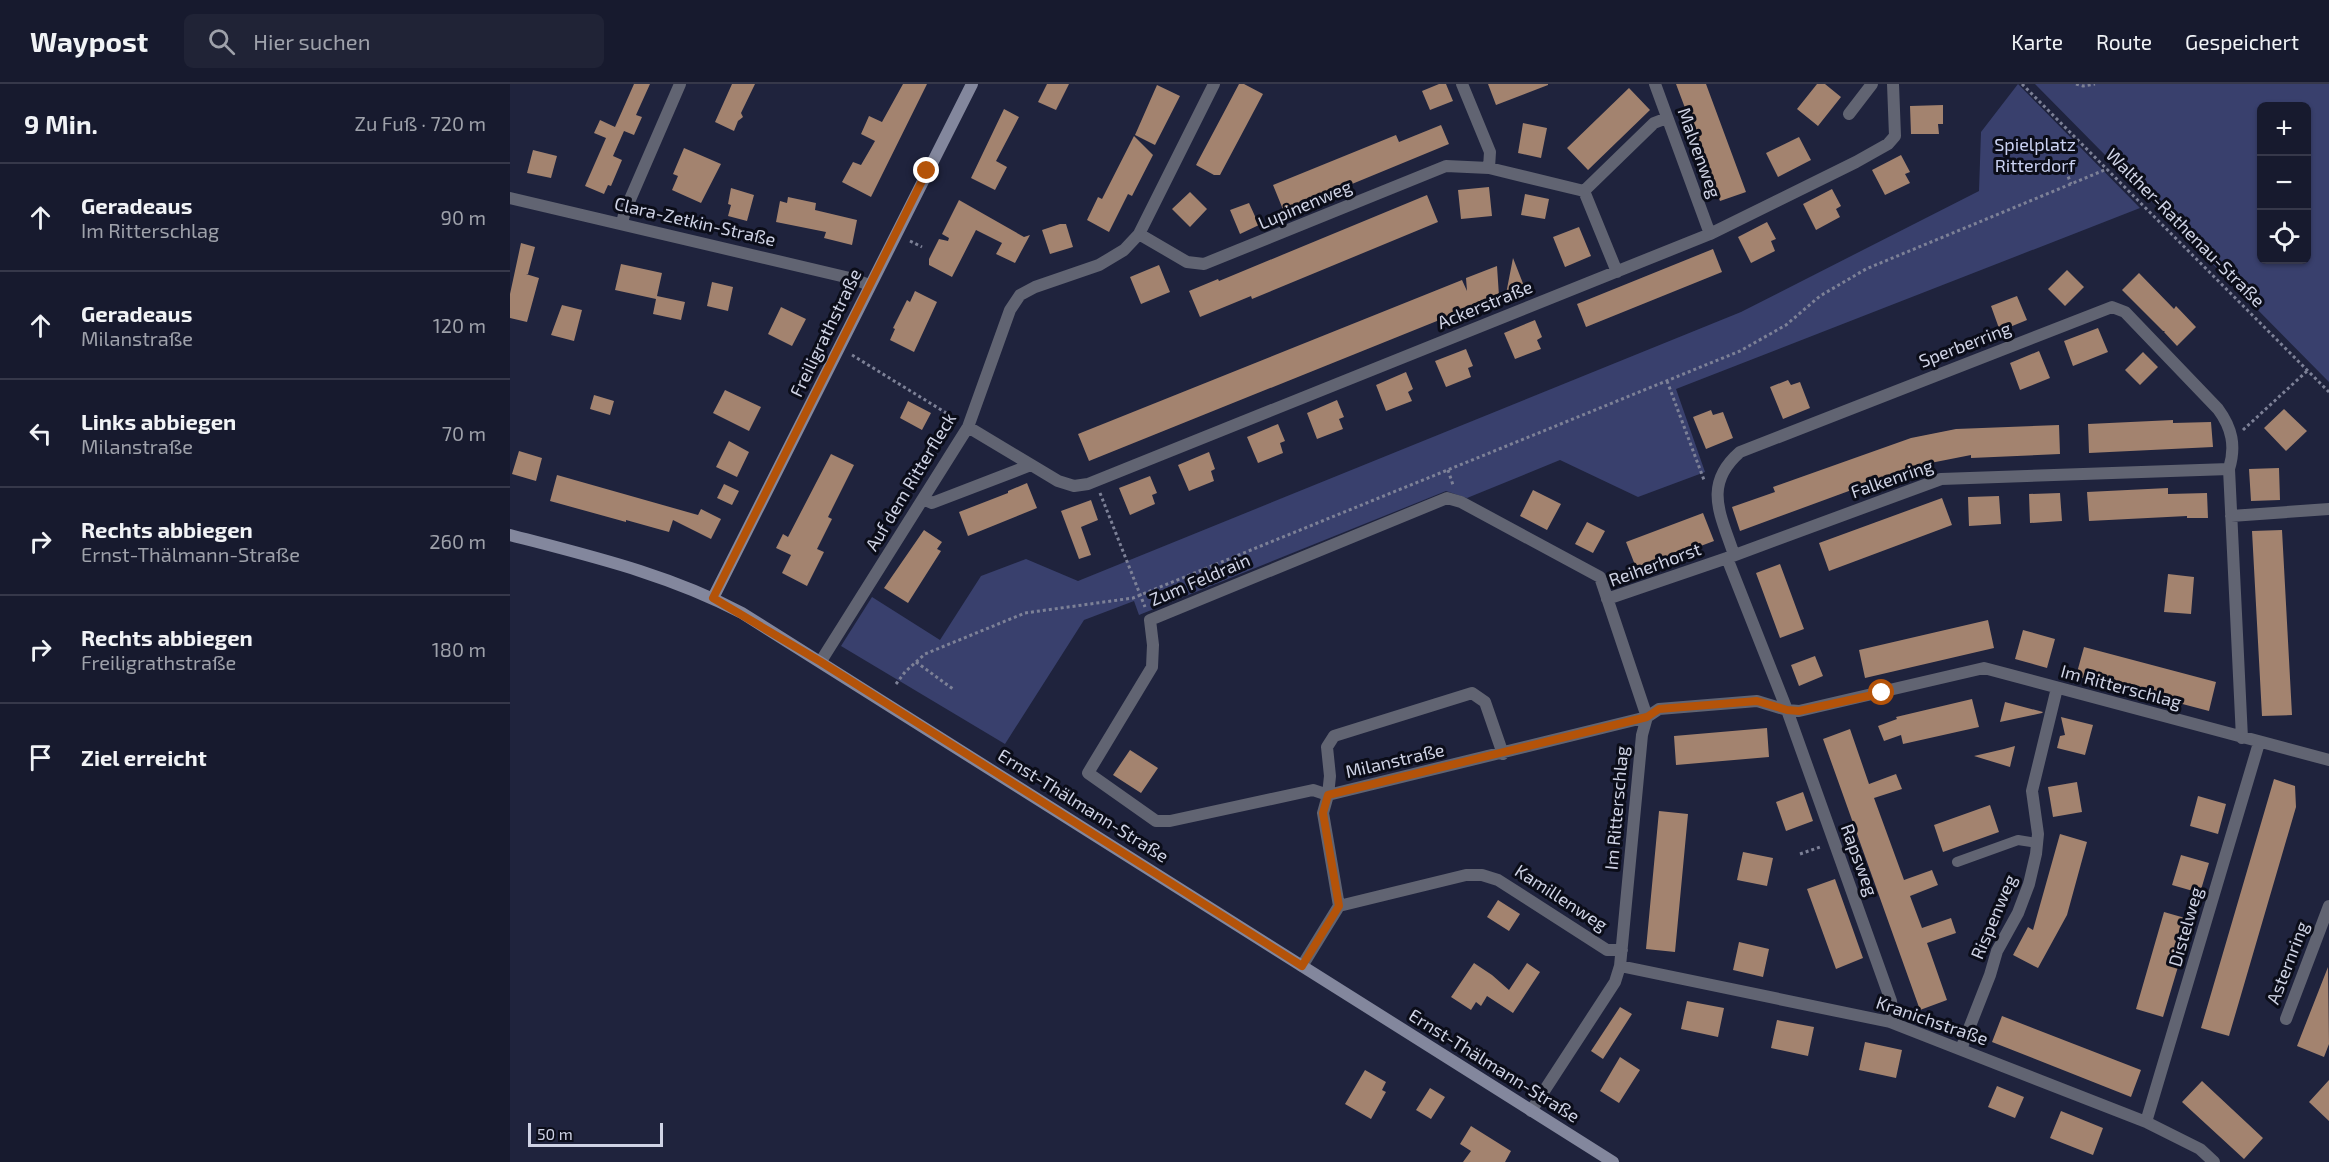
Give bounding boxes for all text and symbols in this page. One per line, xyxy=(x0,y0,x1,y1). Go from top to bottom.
search box xyxy=(184,14,604,68)
text: Waypost xyxy=(30,24,148,58)
icon: search xyxy=(205,25,238,58)
text: Hier suchen xyxy=(253,28,370,54)
text: Karte xyxy=(2011,29,2063,54)
text: Route xyxy=(2096,29,2152,54)
text: Gespeichert xyxy=(2185,29,2299,54)
map controls xyxy=(2257,102,2311,264)
button: + xyxy=(2257,102,2311,156)
street label: Malvenweg xyxy=(1673,104,1726,201)
text: 9 Min. xyxy=(24,108,98,139)
text: Zu Fuß · 720 m xyxy=(355,111,486,135)
park label: Spielplatz Ritterdorf xyxy=(1994,133,2076,176)
street label: Walther-Rathenau-Straße xyxy=(2102,143,2270,311)
button: − xyxy=(2257,156,2311,210)
route end xyxy=(913,157,939,183)
street label: Lupinenweg xyxy=(1255,175,1355,234)
text: Geradeaus xyxy=(81,192,192,218)
street label: Clara-Zetkin-Straße xyxy=(612,192,778,250)
icon: ahead xyxy=(24,201,57,234)
text: 90 m xyxy=(441,205,486,229)
button: locate xyxy=(2257,210,2311,264)
text: Im Ritterschlag xyxy=(81,218,219,242)
street label: Freiligrathstraße xyxy=(785,265,866,400)
street label: Ackerstraße xyxy=(1434,275,1535,333)
text: Geradeaus xyxy=(81,300,192,326)
icon: ahead xyxy=(24,309,57,342)
text: 120 m xyxy=(433,313,486,337)
street label: Sperberring xyxy=(1916,316,2014,372)
text: Milanstraße xyxy=(81,326,193,350)
text: Links abbiegen xyxy=(81,408,236,434)
street label: Auf dem Ritterfleck xyxy=(860,408,960,555)
icon: left xyxy=(24,417,57,450)
text: 70 m xyxy=(442,421,486,445)
text: Milanstraße xyxy=(81,434,193,458)
street label: Falkenring xyxy=(1848,454,1936,502)
text: Rechts abbiegen xyxy=(81,516,253,542)
icon: right xyxy=(24,525,57,558)
text: 260 m xyxy=(429,529,486,553)
street label: Reiherhorst xyxy=(1606,537,1704,591)
text: Ernst-Thälmann-Straße xyxy=(81,542,300,566)
street label: Zum Feldrain xyxy=(1146,548,1253,610)
text: Rechts abbiegen xyxy=(81,624,253,650)
icon: right xyxy=(24,633,57,666)
text: 180 m xyxy=(432,637,486,661)
text: Freiligrathstraße xyxy=(81,650,236,674)
street label: Im Ritterschlag xyxy=(2058,659,2184,713)
route start xyxy=(1868,679,1894,705)
street label: Milanstraße xyxy=(1343,738,1446,782)
icon: arrive xyxy=(24,741,57,774)
text: Ziel erreicht xyxy=(81,744,207,770)
street label: Ernst-Thälmann-Straße xyxy=(994,744,1173,867)
street label: Im Ritterschlag xyxy=(1600,745,1632,871)
street label: Rapsweg xyxy=(1837,821,1883,899)
street label: Kamillenweg xyxy=(1511,859,1612,935)
street label: Rispenweg xyxy=(1965,871,2021,962)
street label: Distelweg xyxy=(2163,884,2207,969)
street label: Asternring xyxy=(2261,918,2313,1007)
street label: Kranichstraße xyxy=(1874,991,1991,1049)
street label: Ernst-Thälmann-Straße xyxy=(1405,1004,1584,1127)
scale bar xyxy=(528,1120,663,1148)
text: 50 m xyxy=(537,1124,573,1143)

